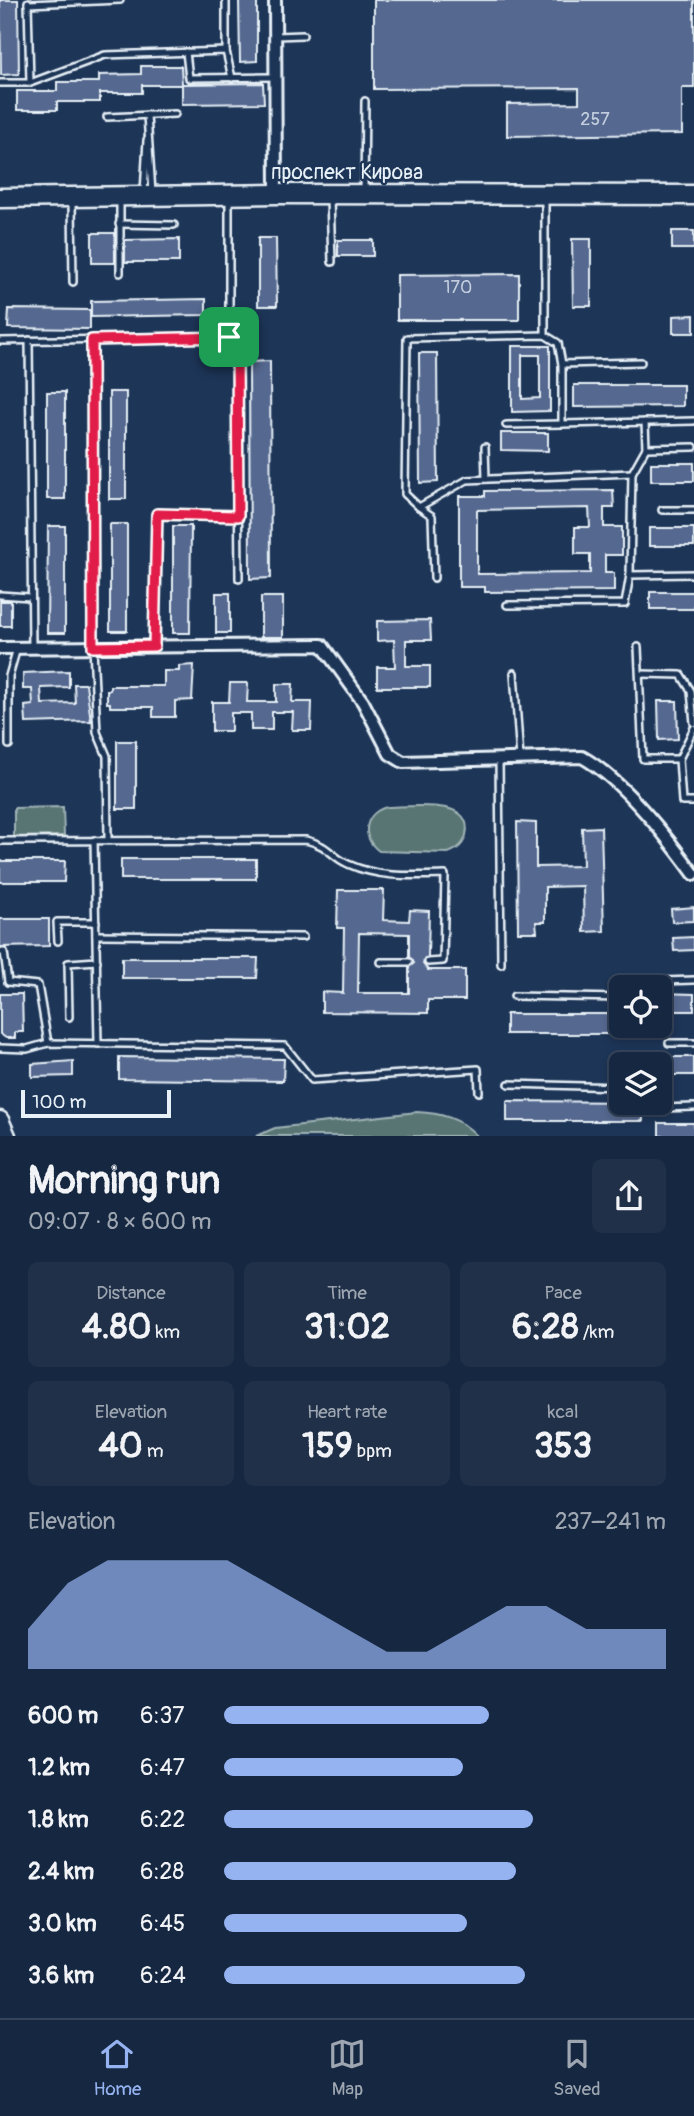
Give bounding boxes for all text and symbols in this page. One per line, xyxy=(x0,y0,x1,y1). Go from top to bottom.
house number: 257 xyxy=(580,108,610,131)
street label: проспект Кирова xyxy=(271,159,423,186)
house number: 170 xyxy=(444,276,472,299)
pin xyxy=(199,307,259,367)
icon: arrive xyxy=(210,318,248,356)
map controls xyxy=(609,975,672,1115)
button: locate xyxy=(609,975,672,1038)
button: layers xyxy=(609,1052,672,1115)
scale bar xyxy=(21,1087,172,1119)
text: 100 m xyxy=(32,1090,86,1114)
text: Morning run xyxy=(28,1157,220,1205)
button: share xyxy=(592,1159,666,1233)
text: 09:07 · 8 × 600 m xyxy=(28,1207,211,1236)
text: Distance xyxy=(96,1281,166,1305)
text: Time xyxy=(327,1281,367,1305)
text: Pace xyxy=(544,1281,582,1305)
text: 4.80 xyxy=(82,1305,151,1349)
text: 31:02 xyxy=(304,1305,390,1349)
text: 6:28 xyxy=(512,1305,579,1349)
text: km xyxy=(151,1320,180,1344)
text: /km xyxy=(579,1320,614,1344)
text: Elevation xyxy=(95,1400,167,1424)
text: Heart rate xyxy=(307,1400,387,1424)
text: kcal xyxy=(548,1400,578,1424)
text: 40 xyxy=(98,1424,143,1468)
text: 159 xyxy=(302,1424,353,1468)
text: 353 xyxy=(534,1424,592,1468)
text: m xyxy=(143,1439,164,1463)
text: bpm xyxy=(353,1439,392,1463)
text: Elevation xyxy=(28,1507,116,1536)
text: 237–241 m xyxy=(555,1507,666,1536)
text: 600 m xyxy=(28,1701,98,1730)
text: 6:37 xyxy=(140,1701,185,1730)
text: 1.2 km xyxy=(28,1753,90,1782)
text: 6:47 xyxy=(140,1753,185,1782)
text: 1.8 km xyxy=(28,1805,89,1834)
text: 6:22 xyxy=(140,1805,185,1834)
text: 2.4 km xyxy=(28,1857,94,1886)
text: 6:28 xyxy=(140,1857,184,1886)
text: 3.0 km xyxy=(28,1909,97,1938)
text: 6:45 xyxy=(140,1909,185,1938)
text: 3.6 km xyxy=(28,1961,94,1990)
text: 6:24 xyxy=(140,1961,186,1990)
tab: Home xyxy=(93,2035,141,2101)
tab: Map xyxy=(328,2035,366,2101)
tab: Saved xyxy=(553,2035,601,2101)

